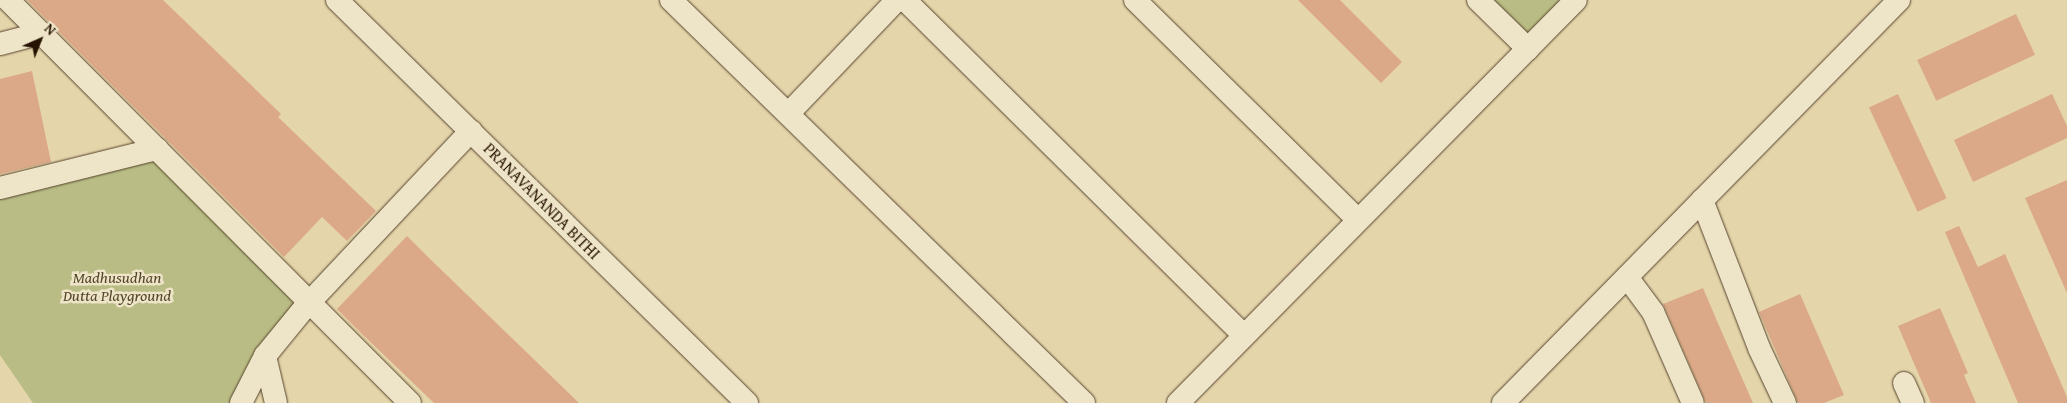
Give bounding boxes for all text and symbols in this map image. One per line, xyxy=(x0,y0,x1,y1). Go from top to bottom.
north arrow xyxy=(15,15,65,65)
text: N xyxy=(40,19,61,40)
street label: PRANAVANANDA BITHI xyxy=(480,139,604,263)
park label: Madhusudhan Dutta Playground xyxy=(63,267,171,305)

